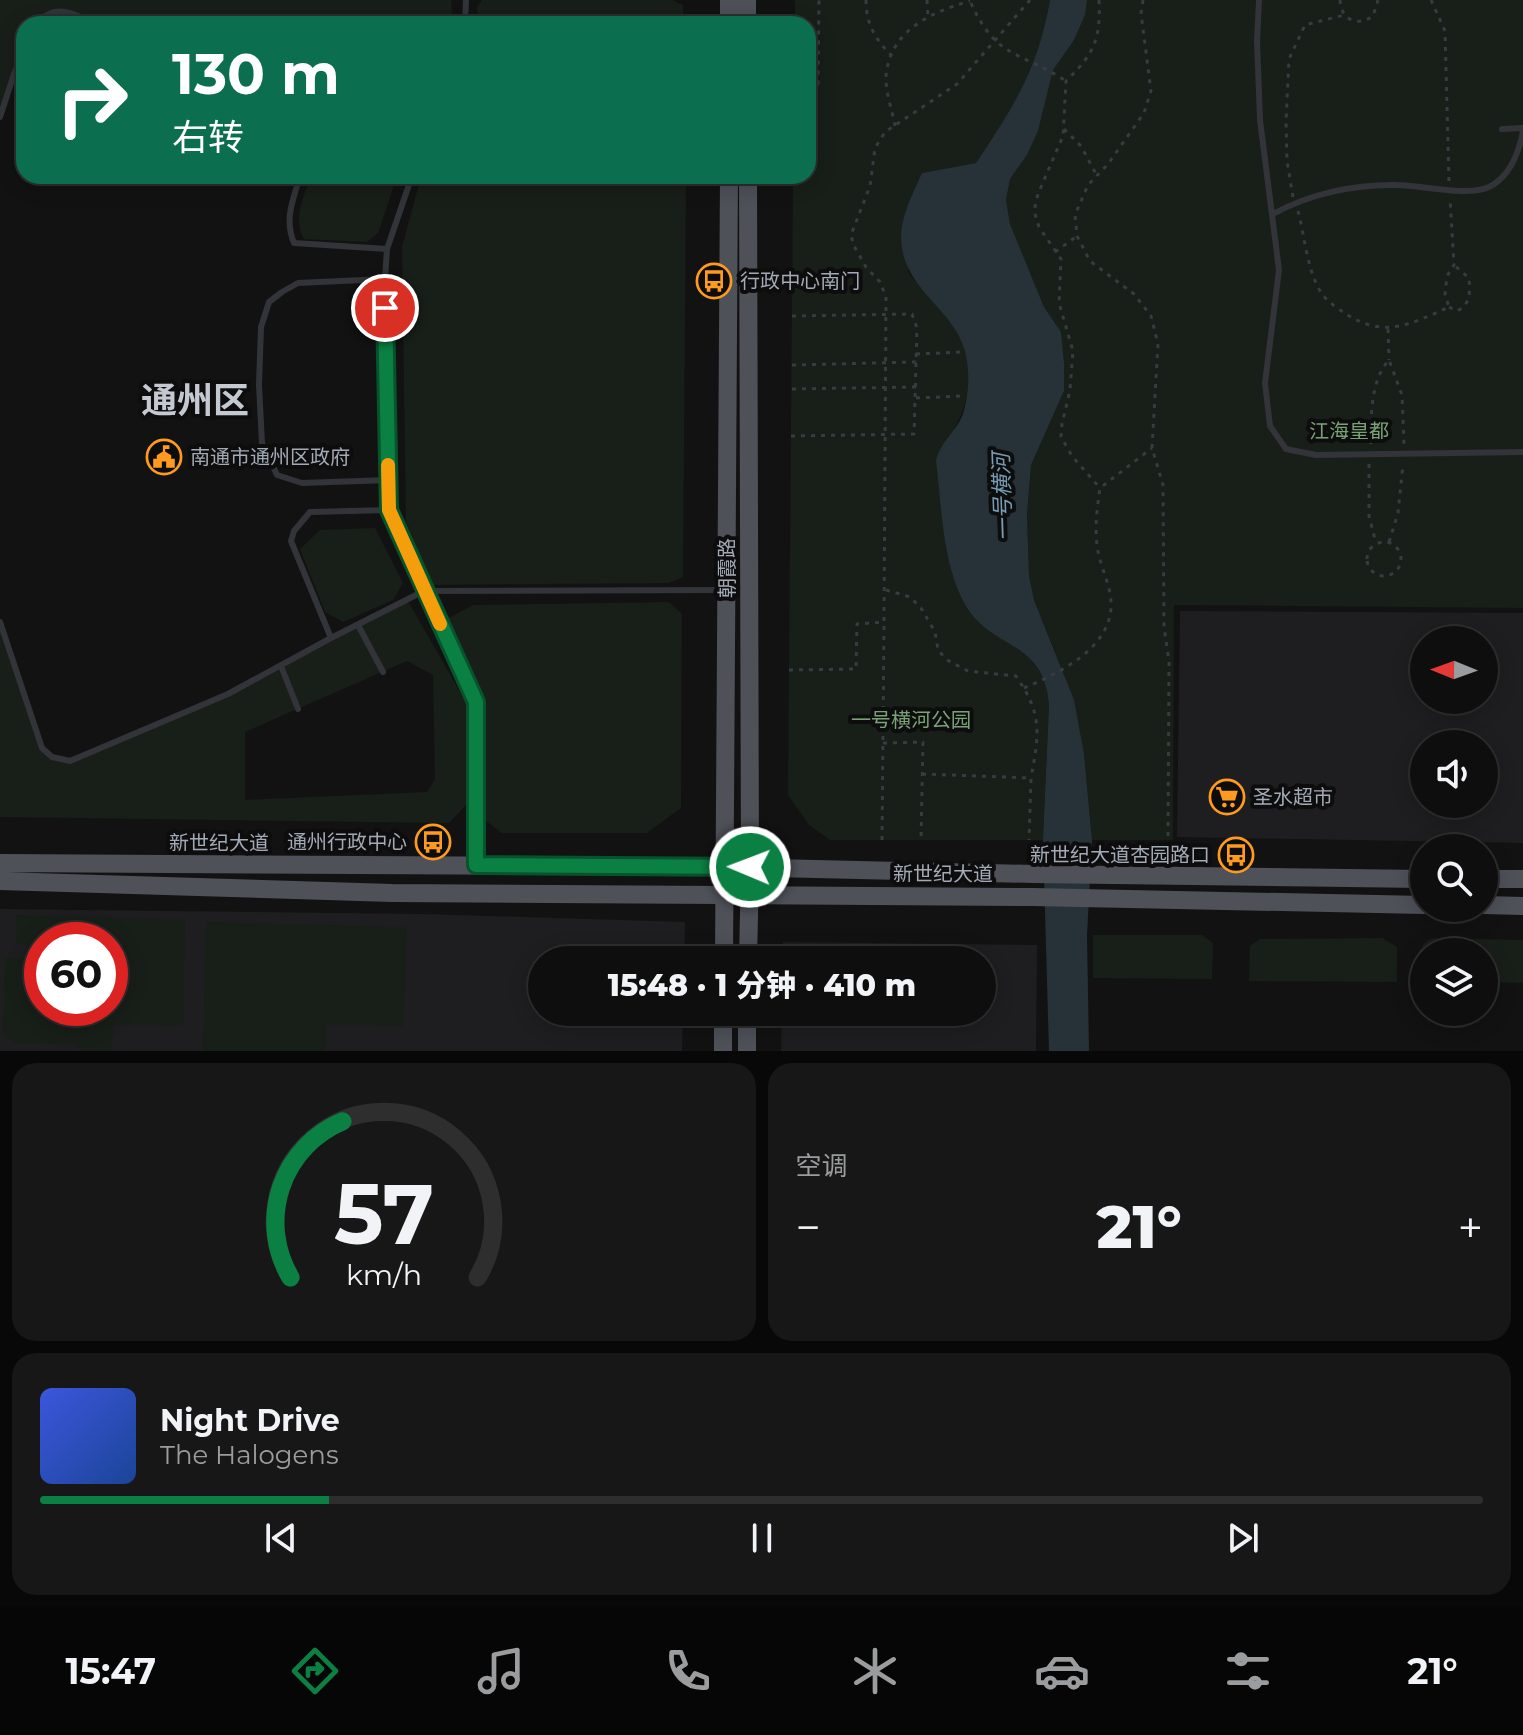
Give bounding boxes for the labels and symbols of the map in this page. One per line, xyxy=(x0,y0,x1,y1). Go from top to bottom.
bus stop icon: 行政中心南门 xyxy=(695,262,733,300)
place label: 行政中心南门 xyxy=(740,269,860,293)
pin xyxy=(351,274,419,342)
district label: 通州区 xyxy=(141,378,249,422)
park label: 江海皇都 xyxy=(1309,419,1389,443)
public building icon: 南通市通州区政府 xyxy=(145,438,183,476)
place label: 南通市通州区政府 xyxy=(190,445,350,469)
water label: 一号横河 xyxy=(987,449,1018,541)
street label: 朝霞路 xyxy=(715,538,739,598)
north arrow xyxy=(1410,626,1498,714)
park label: 一号横河公园 xyxy=(851,708,971,732)
supermarket icon: 圣水超市 xyxy=(1208,778,1246,816)
place label: 圣水超市 xyxy=(1253,785,1333,809)
bus stop icon: 通州行政中心 xyxy=(414,823,452,861)
position arrow xyxy=(708,825,792,909)
place label: 通州行政中心 xyxy=(287,830,407,854)
street label: 新世纪大道 xyxy=(169,831,269,855)
bus stop icon: 新世纪大道杏园路口 xyxy=(1217,836,1255,874)
place label: 新世纪大道杏园路口 xyxy=(1030,843,1210,867)
street label: 新世纪大道 xyxy=(893,862,993,886)
speed limit sign: 60 xyxy=(24,922,128,1026)

